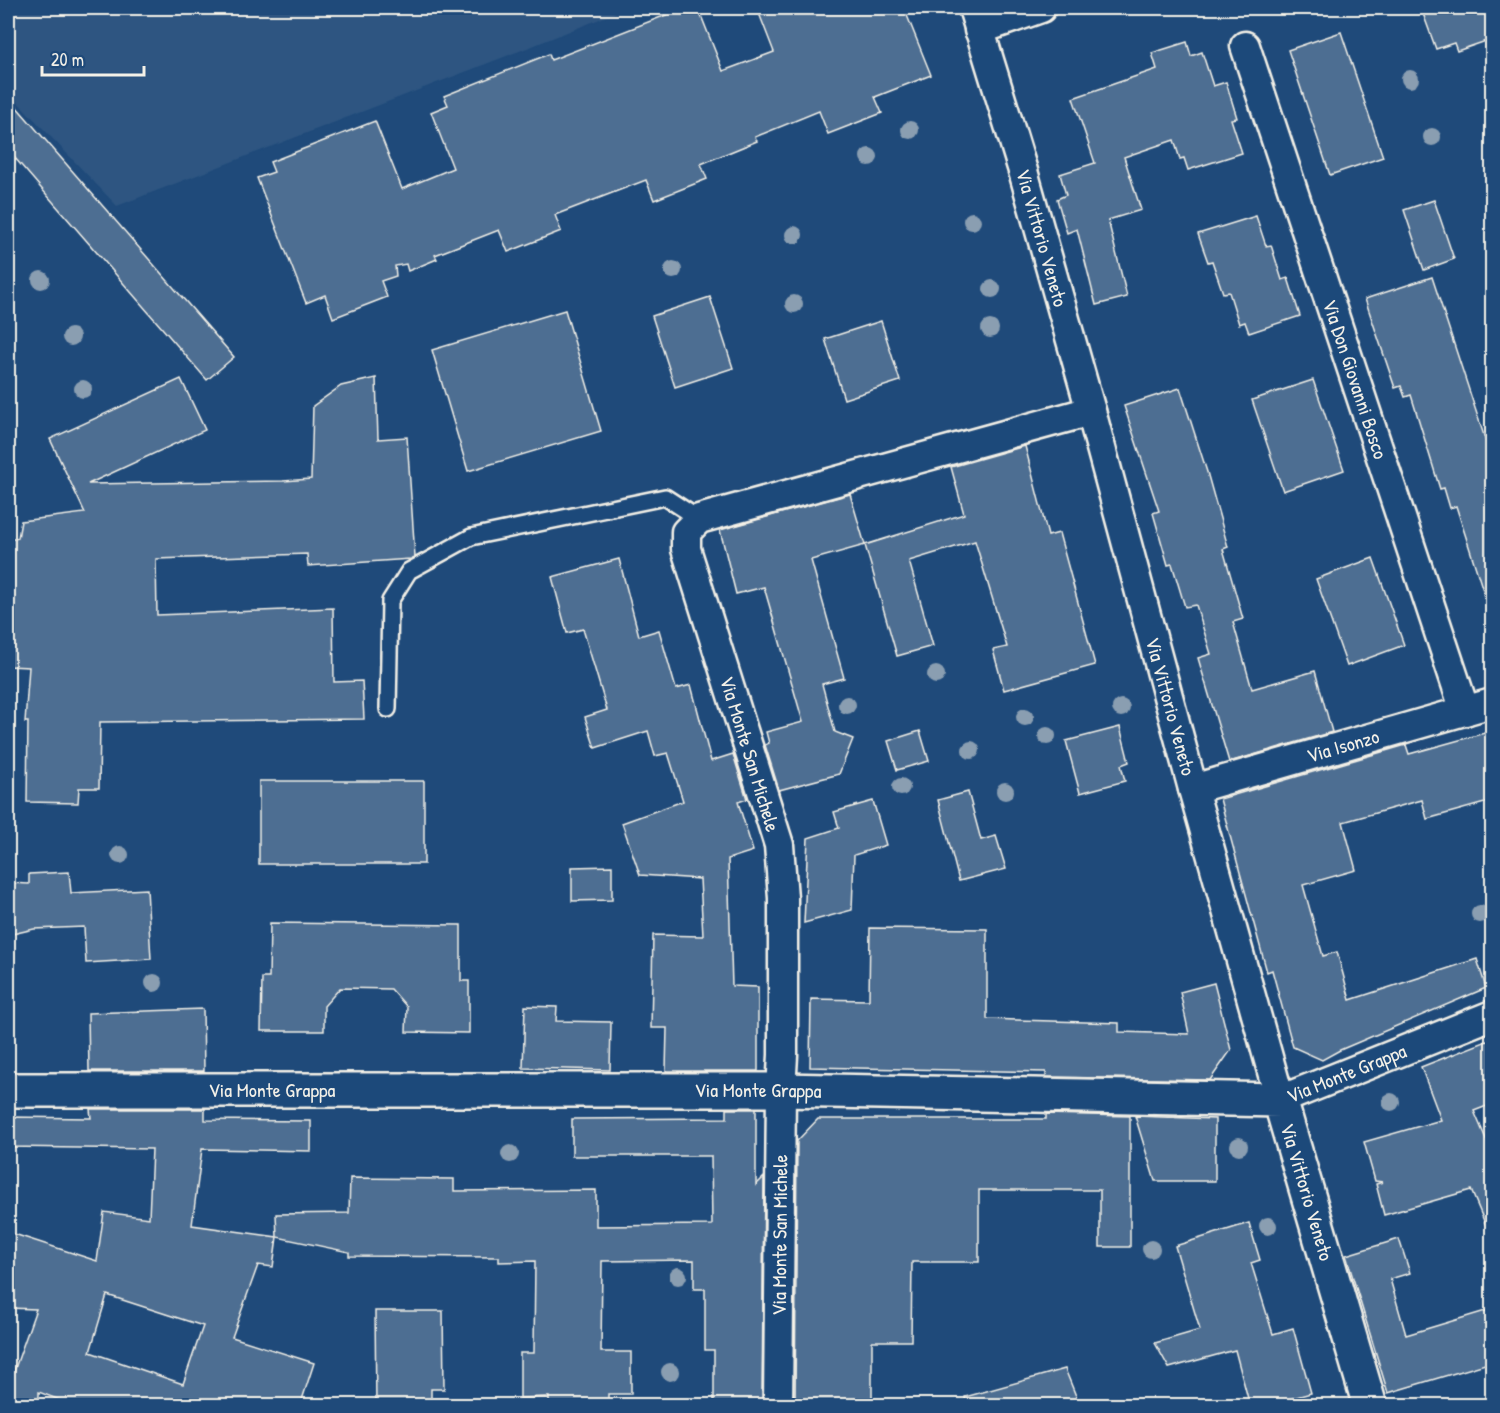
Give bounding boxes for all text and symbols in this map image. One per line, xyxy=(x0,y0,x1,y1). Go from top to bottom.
scale bar xyxy=(42,39,144,77)
text: 20 m xyxy=(51,47,84,72)
street label: Via Vittorio Veneto xyxy=(1010,166,1075,310)
street label: Via Don Giovanni Bosco xyxy=(1317,296,1395,462)
street label: Via Vittorio Veneto xyxy=(1140,634,1203,778)
street label: Via Monte San Michele xyxy=(714,673,787,835)
street label: Via Isonzo xyxy=(1303,722,1382,769)
street label: Via Monte Grappa xyxy=(1282,1037,1410,1109)
street label: Via Monte Grappa xyxy=(209,1076,336,1103)
street label: Via Monte Grappa xyxy=(695,1076,822,1104)
street label: Via Vittorio Veneto xyxy=(1275,1120,1340,1264)
street label: Via Monte San Michele xyxy=(765,1154,793,1316)

